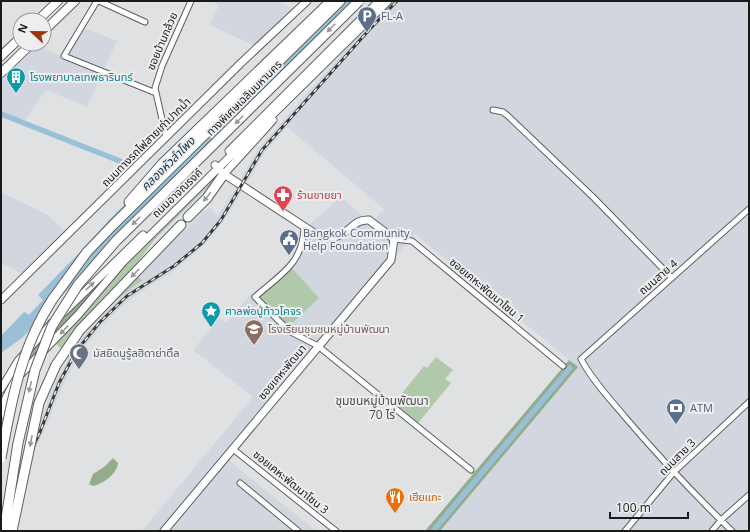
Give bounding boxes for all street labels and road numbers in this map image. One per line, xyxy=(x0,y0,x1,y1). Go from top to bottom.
street label: ซอยบ้านกล้วย xyxy=(143,9,180,72)
street label: ทางพิเศษเฉลิมมหานคร xyxy=(203,57,285,139)
street label: ถนนทางรถไฟสายเก่าปากน้ำ xyxy=(98,94,193,189)
street label: ถนนอาจณรงค์ xyxy=(148,165,205,221)
street label: ซอยเคหะพัฒนาโซน 1 xyxy=(447,254,528,325)
street label: ถนนสาย 4 xyxy=(635,255,681,298)
street label: ซอยเคหะพัฒนา xyxy=(254,341,309,402)
street label: ถนนสาย 3 xyxy=(655,435,698,478)
street label: ซอยเคหะพัฒนาโซน 3 xyxy=(250,446,332,517)

